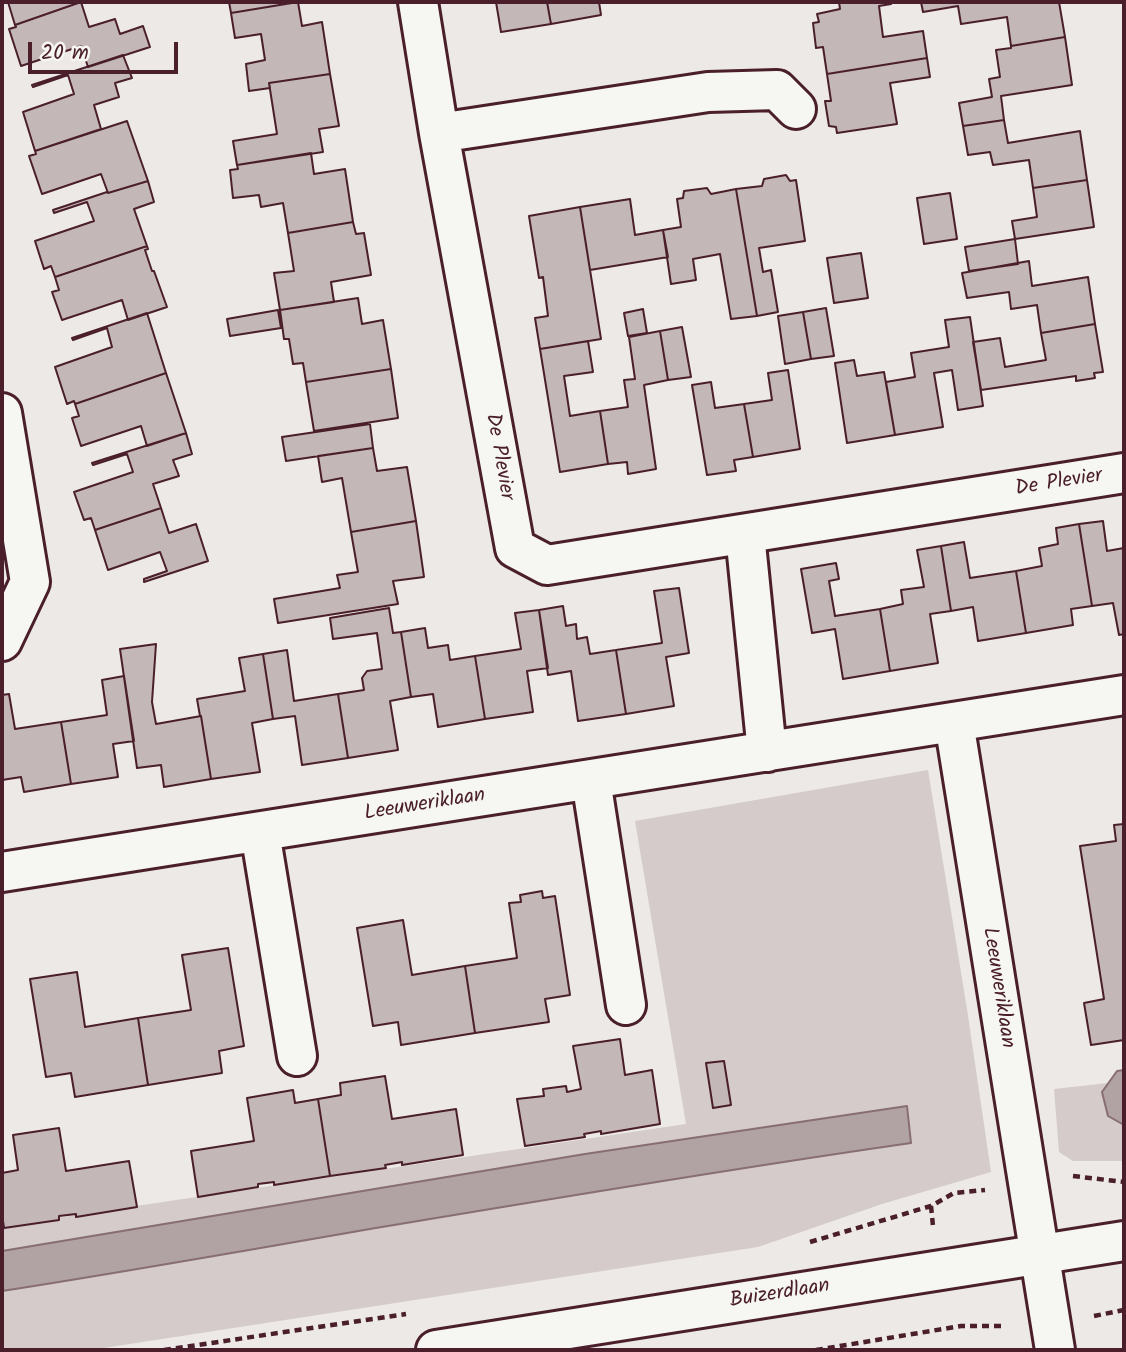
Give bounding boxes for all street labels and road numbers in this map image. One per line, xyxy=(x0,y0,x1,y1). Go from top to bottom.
street label: De Plevier xyxy=(478,412,518,502)
street label: De Plevier xyxy=(1014,465,1104,503)
street label: Leeuweriklaan xyxy=(363,784,487,828)
street label: Leeuweriklaan xyxy=(975,926,1019,1050)
street label: Buizerdlaan xyxy=(728,1275,832,1315)

